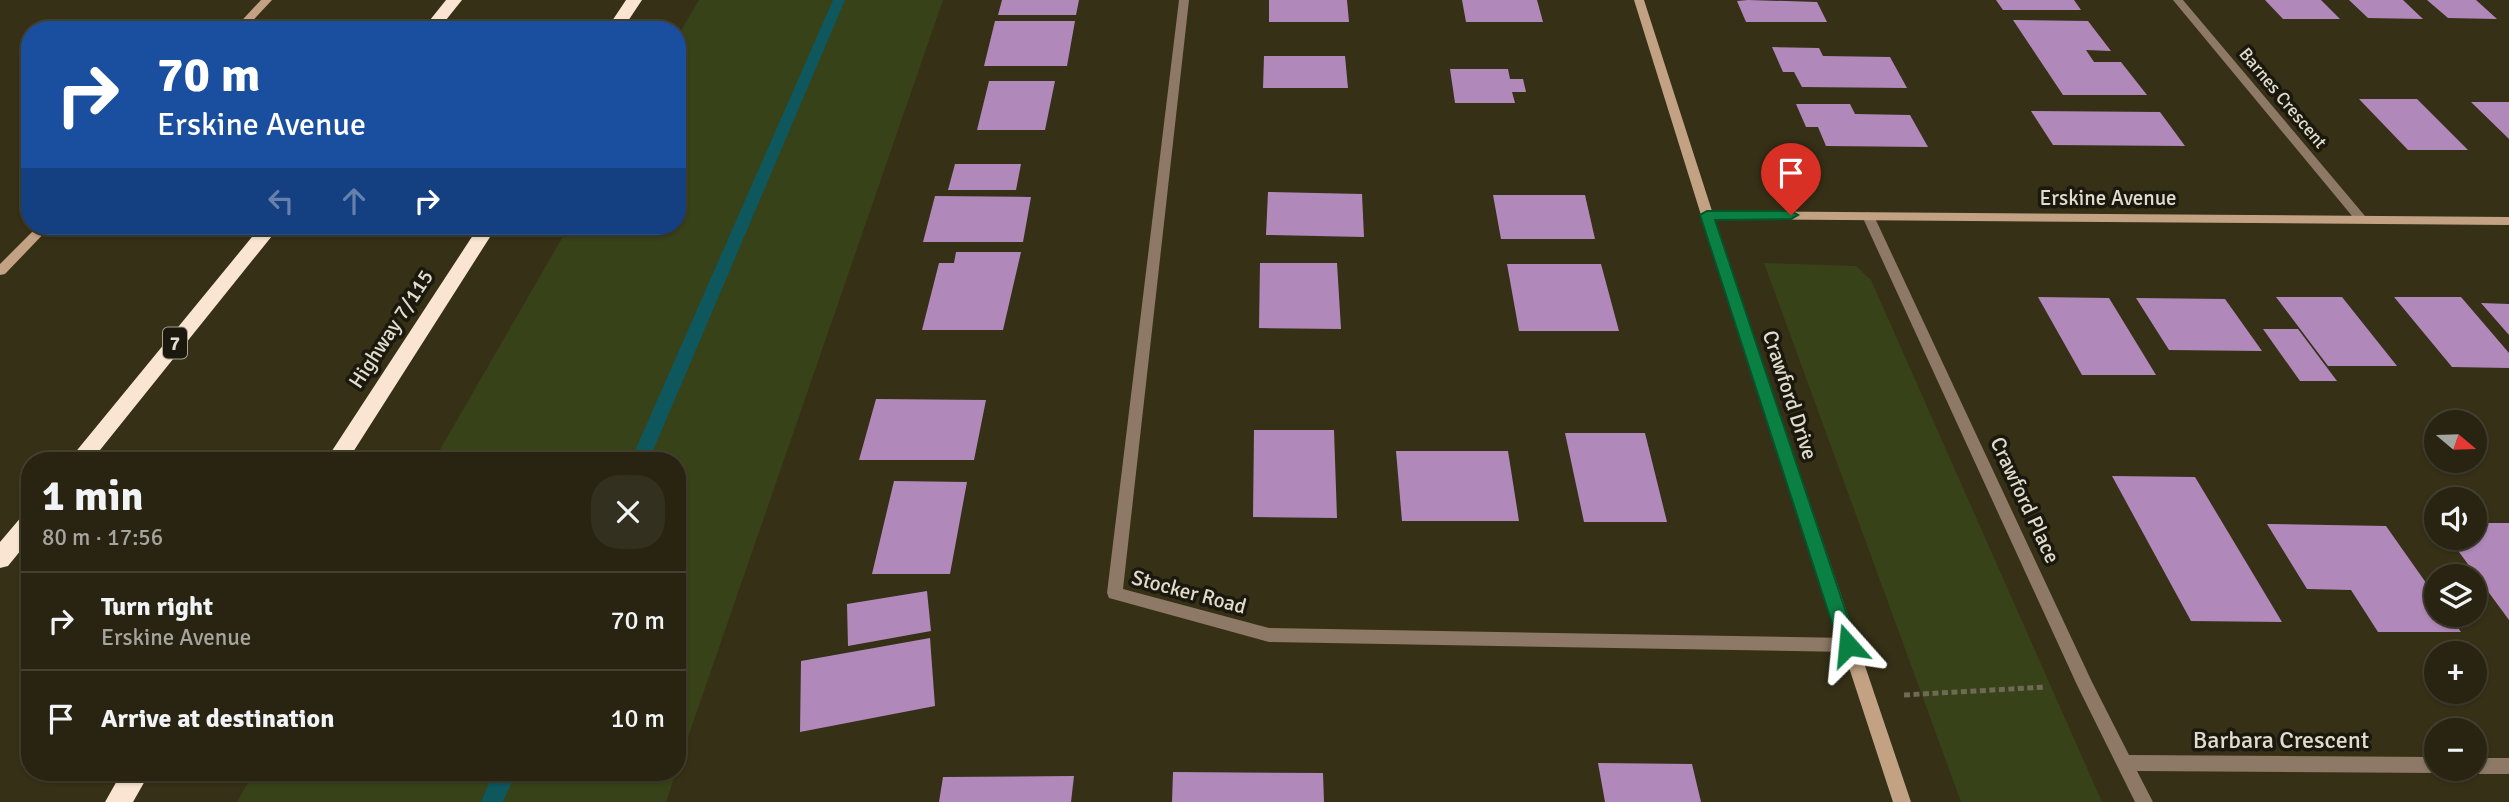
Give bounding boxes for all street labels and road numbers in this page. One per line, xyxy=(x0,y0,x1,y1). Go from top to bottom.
street label: Barnes Crescent xyxy=(2234,43,2332,153)
street label: Erskine Avenue xyxy=(2039,185,2177,211)
street label: Highway 7/115 xyxy=(343,265,439,393)
street label: Crawford Drive xyxy=(1757,327,1823,463)
road number: 7 xyxy=(163,328,187,358)
street label: Crawford Place xyxy=(1984,433,2066,567)
street label: Stocker Road xyxy=(1129,564,1249,620)
street label: Barbara Crescent xyxy=(2193,725,2369,755)

